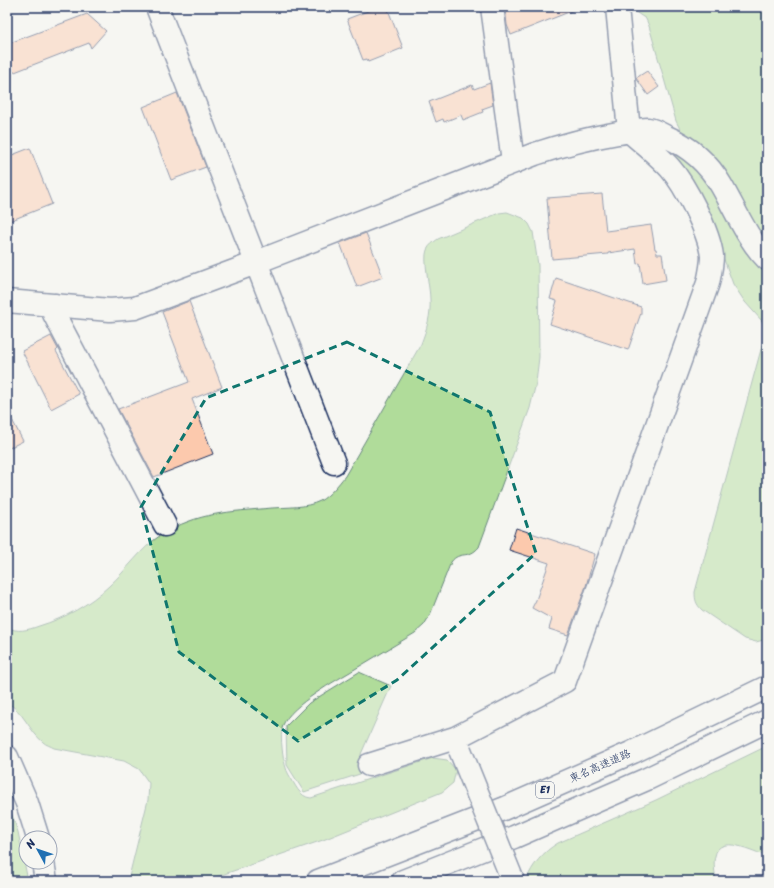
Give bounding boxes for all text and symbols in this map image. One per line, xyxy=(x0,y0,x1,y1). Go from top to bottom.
street label: 東名高速道路 xyxy=(566,744,634,788)
road number: E1 xyxy=(536,782,554,798)
north arrow xyxy=(18,830,58,870)
text: N xyxy=(20,835,41,854)

